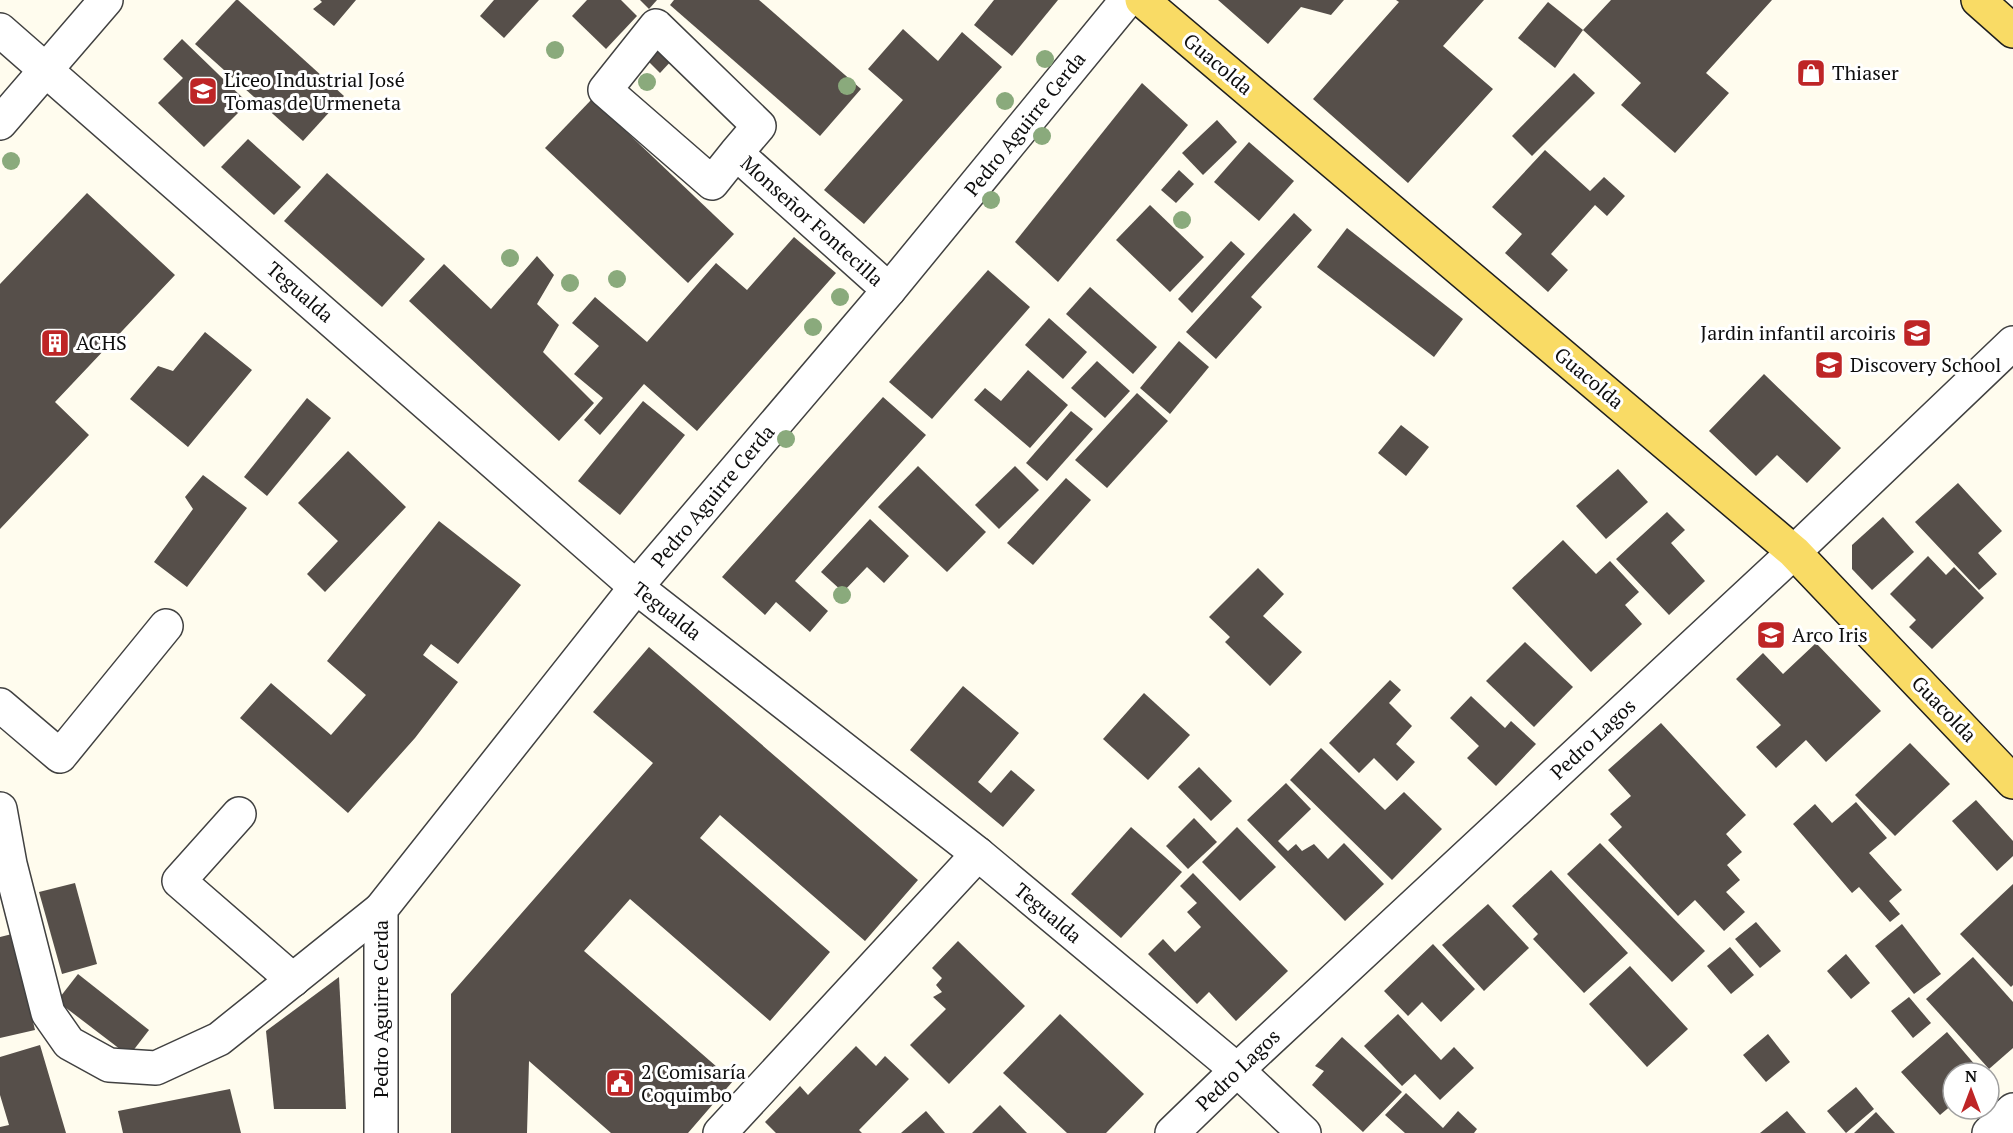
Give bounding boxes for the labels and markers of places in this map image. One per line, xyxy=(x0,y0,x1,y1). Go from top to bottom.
shop icon: Thiaser xyxy=(1795,57,1827,89)
place label: Thiaser xyxy=(1832,59,1899,86)
place label: Liceo Industrial José Tomas de Urmeneta xyxy=(224,66,405,116)
school or university icon: Liceo Industrial José Tomas de Urmeneta xyxy=(187,75,219,107)
school or university icon: Jardin infantil arcoiris xyxy=(1901,317,1933,349)
place label: Jardin infantil arcoiris xyxy=(1700,319,1896,346)
building icon: ACHS xyxy=(39,327,71,359)
place label: ACHS xyxy=(76,329,127,356)
school or university icon: Discovery School xyxy=(1813,349,1845,381)
place label: Discovery School xyxy=(1850,351,2001,378)
school or university icon: Arco Iris xyxy=(1755,619,1787,651)
place label: Arco Iris xyxy=(1792,621,1868,648)
place label: 2 Comisaría Coquimbo xyxy=(641,1058,746,1108)
public building icon: 2 Comisaría Coquimbo xyxy=(604,1067,636,1099)

